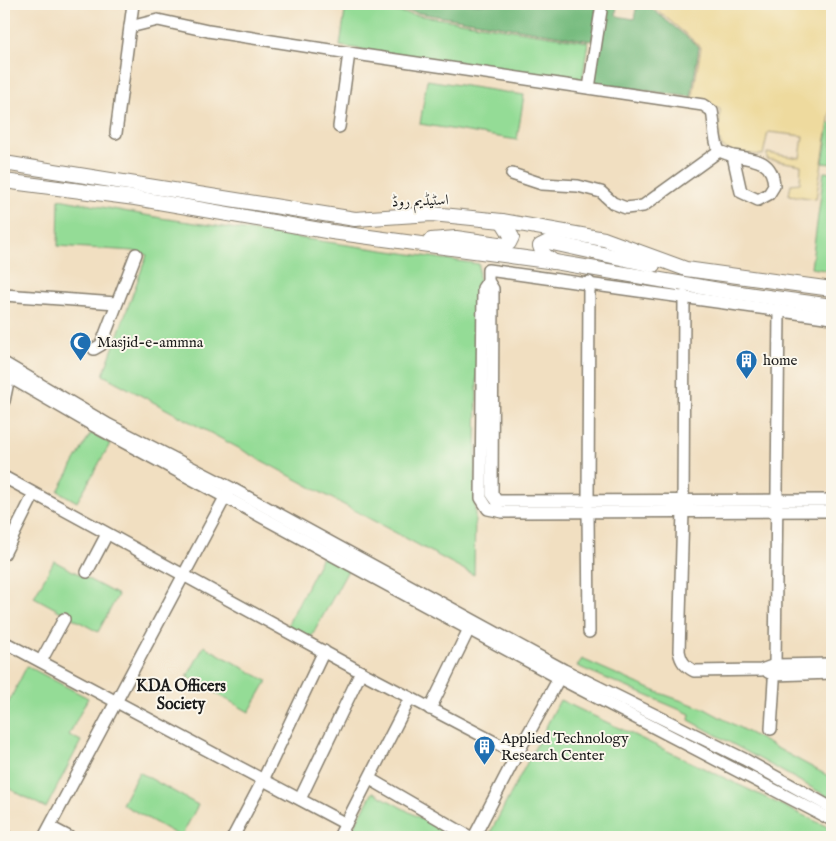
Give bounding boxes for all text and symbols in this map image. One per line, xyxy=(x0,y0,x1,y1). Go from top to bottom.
street label: اسٹیڈیم روڈ xyxy=(391,191,449,214)
mosque icon: Masjid-e-ammna xyxy=(69,330,93,361)
place label: Masjid-e-ammna xyxy=(97,333,204,352)
building icon: home xyxy=(735,348,759,379)
place label: home xyxy=(763,351,798,370)
district label: KDA Officers Society xyxy=(136,677,226,715)
place label: Applied Technology Research Center xyxy=(500,729,629,765)
building icon: Applied Technology Research Center xyxy=(473,735,497,766)

